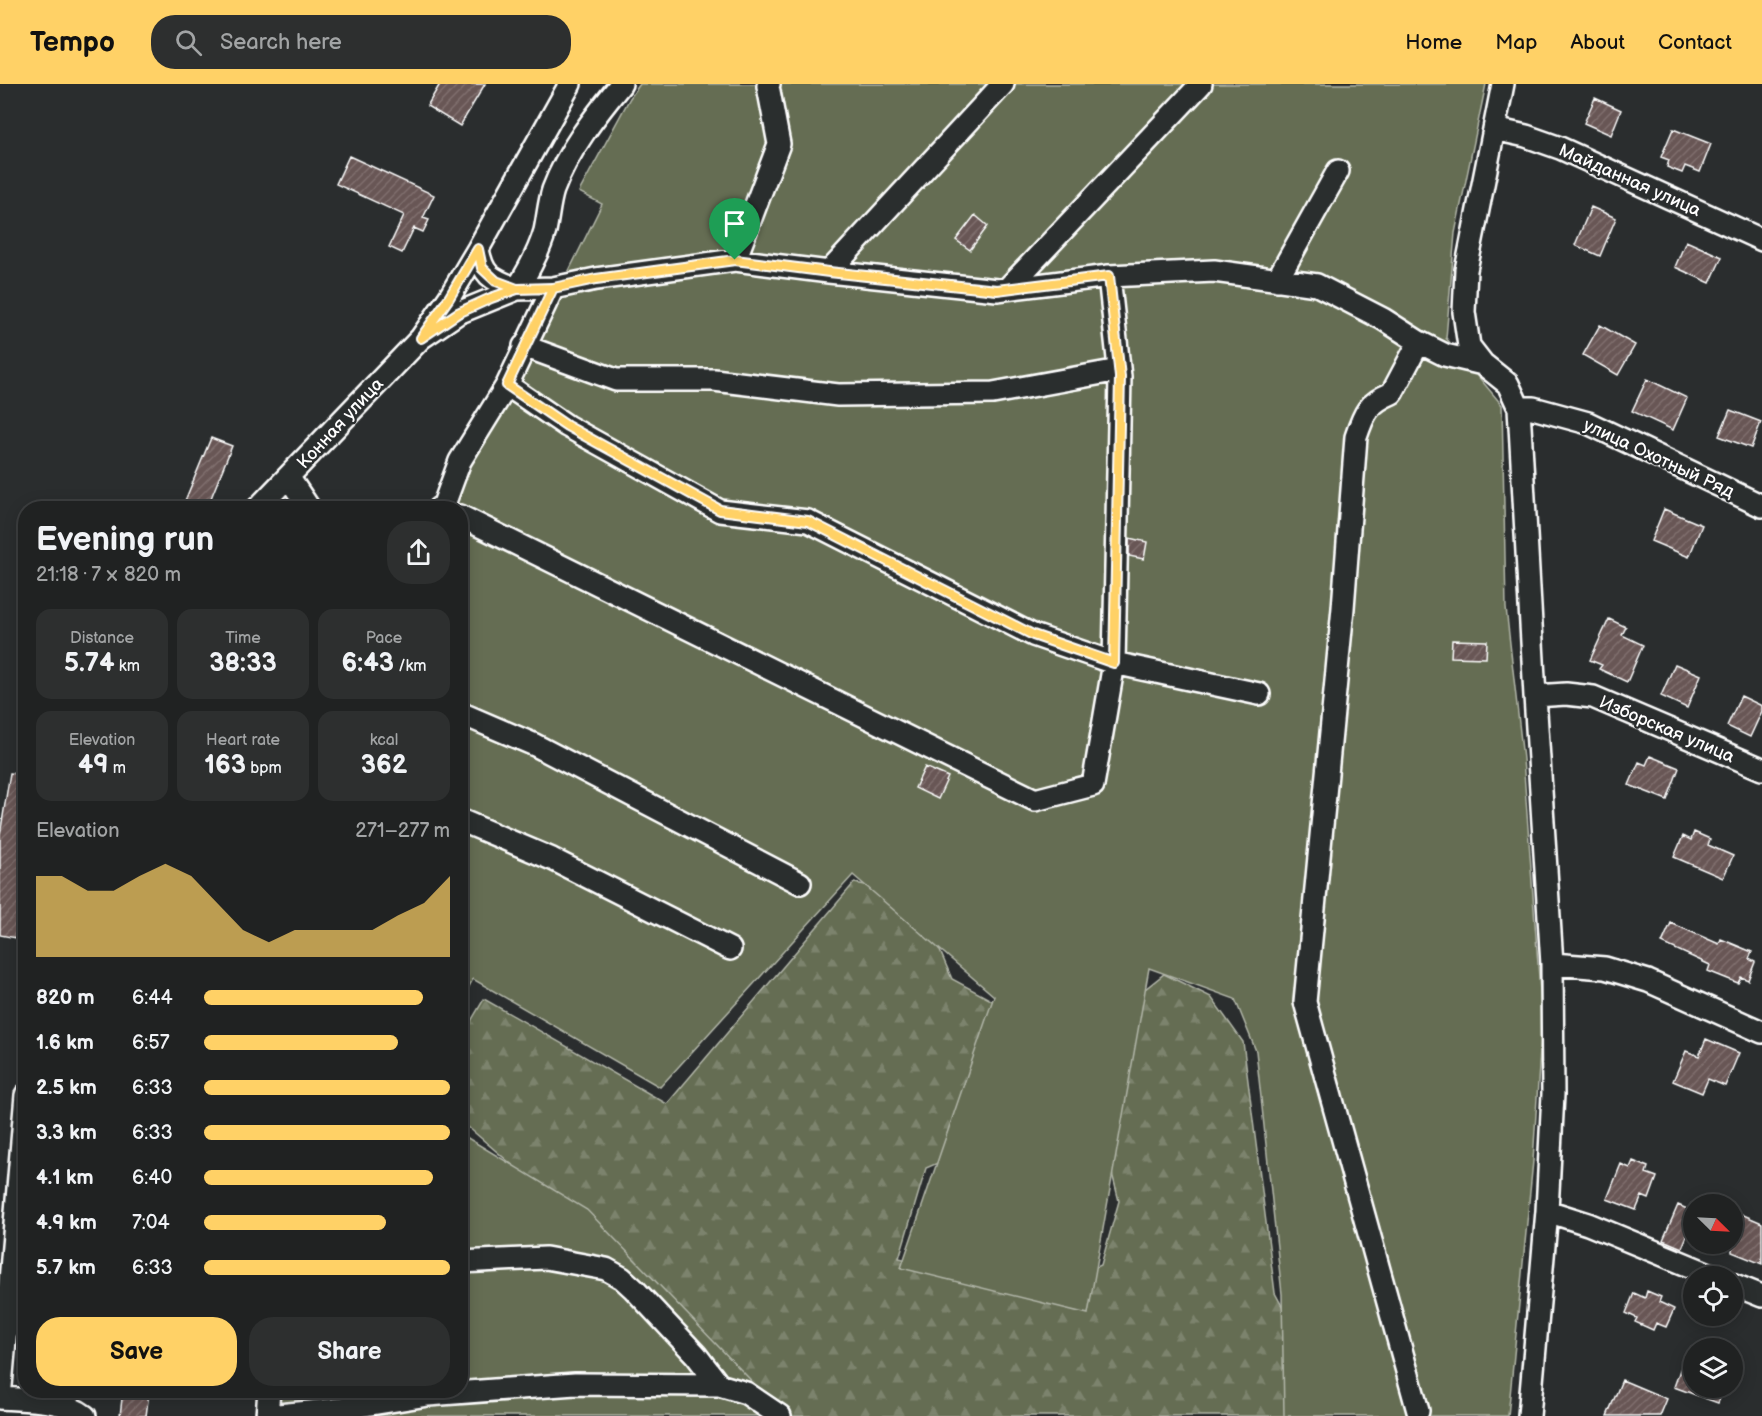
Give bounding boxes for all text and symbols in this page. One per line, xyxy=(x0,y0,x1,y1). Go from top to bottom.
search box xyxy=(151,15,571,69)
text: Tempo xyxy=(30,26,115,59)
icon: search xyxy=(172,26,205,59)
text: Search here xyxy=(220,29,342,56)
text: Home xyxy=(1405,30,1462,55)
text: Map xyxy=(1495,30,1537,55)
text: About xyxy=(1570,30,1625,55)
text: Contact xyxy=(1658,30,1732,55)
street label: Майданная улица xyxy=(1556,140,1704,221)
pin xyxy=(709,198,760,260)
icon: arrive xyxy=(718,207,751,240)
street label: Конная улица xyxy=(293,373,388,473)
street label: улица Охотный Ряд xyxy=(1580,414,1737,503)
text: Evening run xyxy=(36,520,214,560)
button: share xyxy=(387,521,450,584)
text: 21:18 · 7 × 820 m xyxy=(36,563,181,587)
text: Distance xyxy=(70,629,134,648)
text: Time xyxy=(225,629,261,648)
text: Pace xyxy=(366,629,402,648)
text: 5.74 xyxy=(64,648,114,679)
text: 38:33 xyxy=(209,648,277,679)
text: 6:43 xyxy=(341,648,394,679)
text: km xyxy=(114,657,140,676)
text: /km xyxy=(394,657,427,676)
street label: Изборская улица xyxy=(1596,692,1738,768)
text: Elevation xyxy=(69,731,135,750)
text: Heart rate xyxy=(206,731,280,750)
text: kcal xyxy=(370,731,398,750)
text: 49 xyxy=(78,750,109,781)
text: 163 xyxy=(204,750,246,781)
text: 362 xyxy=(361,750,407,781)
text: m xyxy=(109,759,126,778)
text: bpm xyxy=(246,759,282,778)
text: Elevation xyxy=(36,819,119,843)
text: 271–277 m xyxy=(355,819,450,843)
text: 820 m xyxy=(36,986,95,1010)
text: 6:44 xyxy=(132,986,173,1010)
text: 1.6 km xyxy=(36,1031,94,1055)
text: 6:57 xyxy=(132,1031,170,1055)
text: 2.5 km xyxy=(36,1076,97,1100)
text: 6:33 xyxy=(132,1076,173,1100)
text: 3.3 km xyxy=(36,1121,97,1145)
text: 6:33 xyxy=(132,1121,173,1145)
text: 4.1 km xyxy=(36,1166,94,1190)
text: 6:40 xyxy=(132,1166,172,1190)
north arrow xyxy=(1683,1194,1743,1254)
map controls xyxy=(1683,1194,1743,1398)
text: 4.9 km xyxy=(36,1211,97,1235)
text: 7:04 xyxy=(132,1211,170,1235)
text: 5.7 km xyxy=(36,1256,96,1280)
text: 6:33 xyxy=(132,1256,173,1280)
button: locate xyxy=(1683,1266,1743,1326)
button: Save xyxy=(36,1317,237,1386)
button: Share xyxy=(249,1317,450,1386)
button: layers xyxy=(1683,1338,1743,1398)

